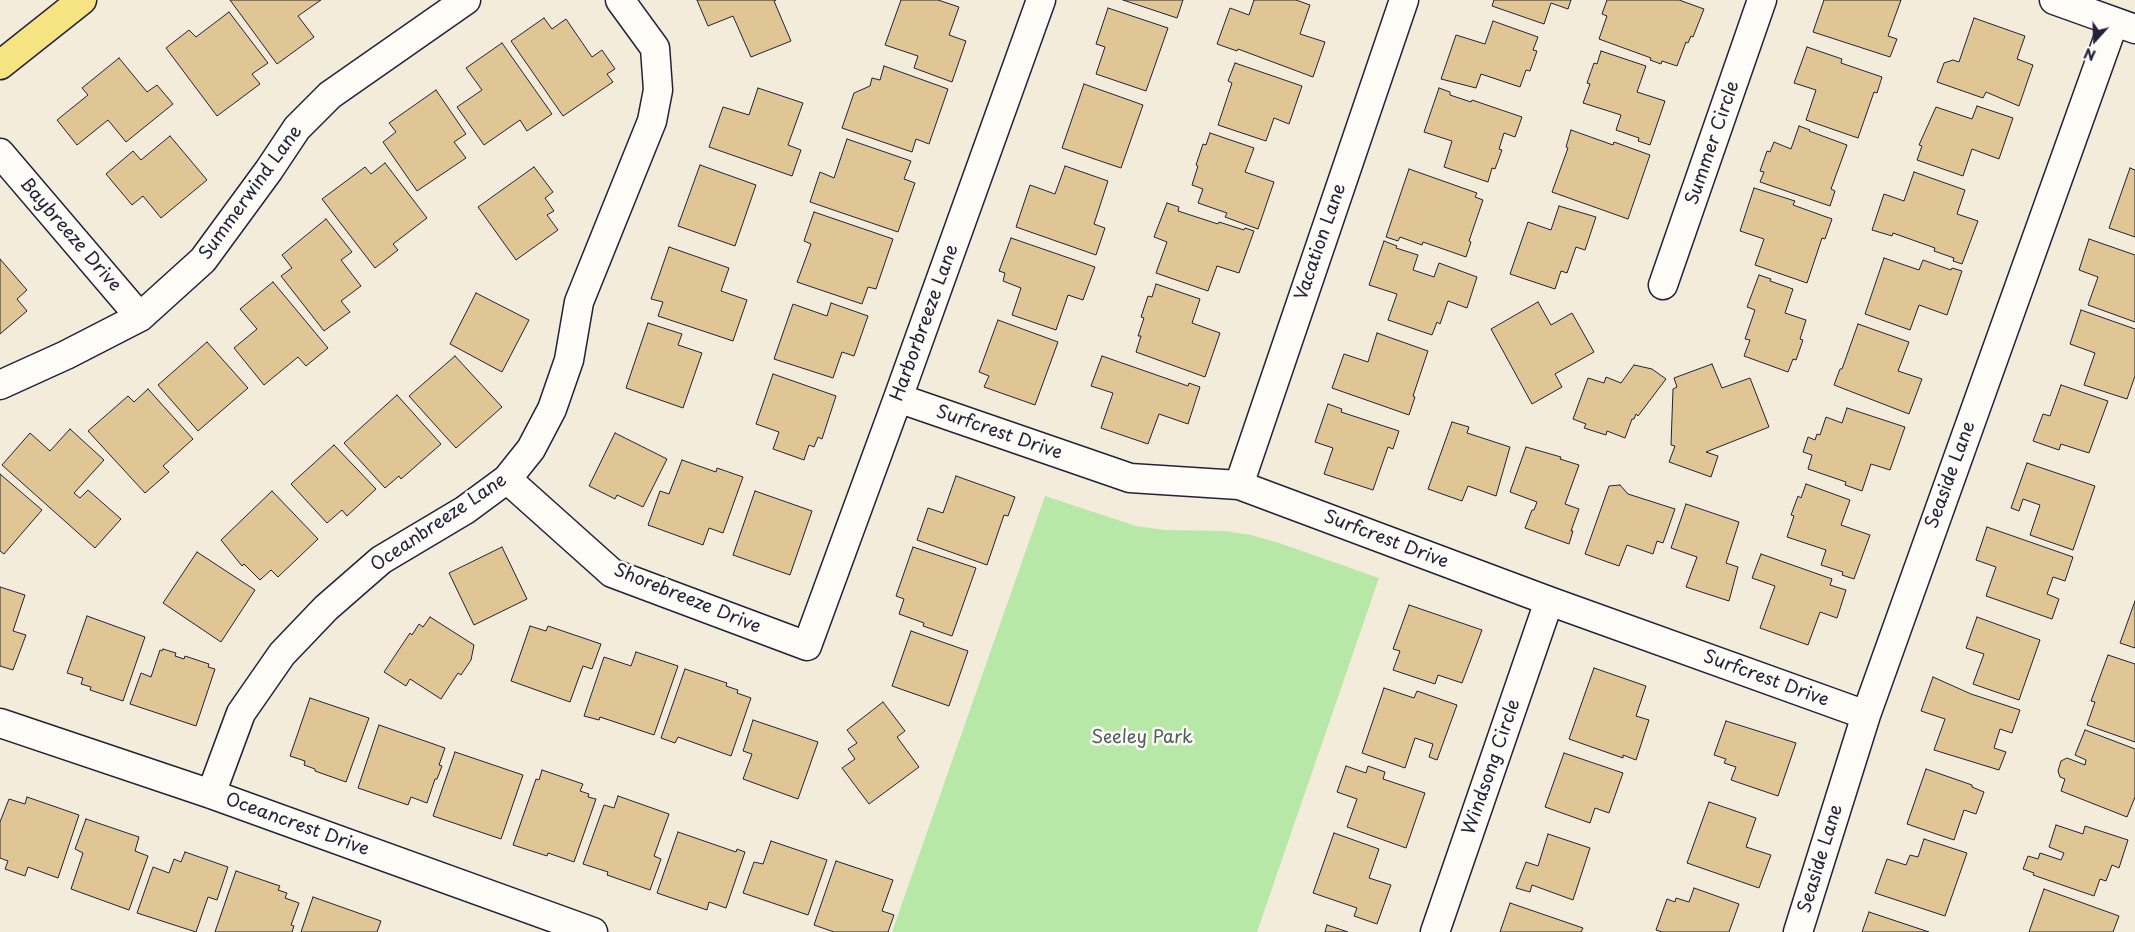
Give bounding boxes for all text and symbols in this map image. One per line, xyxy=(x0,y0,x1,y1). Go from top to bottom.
north arrow xyxy=(2070,15,2120,65)
text: N xyxy=(2081,43,2099,66)
street label: Summer Circle xyxy=(1682,78,1744,208)
street label: Summerwind Lane xyxy=(195,122,307,264)
street label: Baybreeze Drive xyxy=(15,174,125,296)
street label: Vacation Lane xyxy=(1291,181,1351,303)
street label: Harborbreeze Lane xyxy=(887,242,963,404)
street label: Surfcrest Drive xyxy=(933,401,1065,465)
street label: Seaside Lane xyxy=(1922,418,1980,532)
street label: Oceanbreeze Lane xyxy=(367,469,511,577)
street label: Surfcrest Drive xyxy=(1321,506,1451,574)
street label: Shorebreeze Drive xyxy=(610,560,764,638)
street label: Surfcrest Drive xyxy=(1700,646,1832,712)
street label: Windsong Circle xyxy=(1459,696,1525,838)
park label: Seeley Park xyxy=(1091,727,1193,749)
street label: Oceancrest Drive xyxy=(222,789,372,861)
street label: Seaside Lane xyxy=(1794,802,1848,916)

